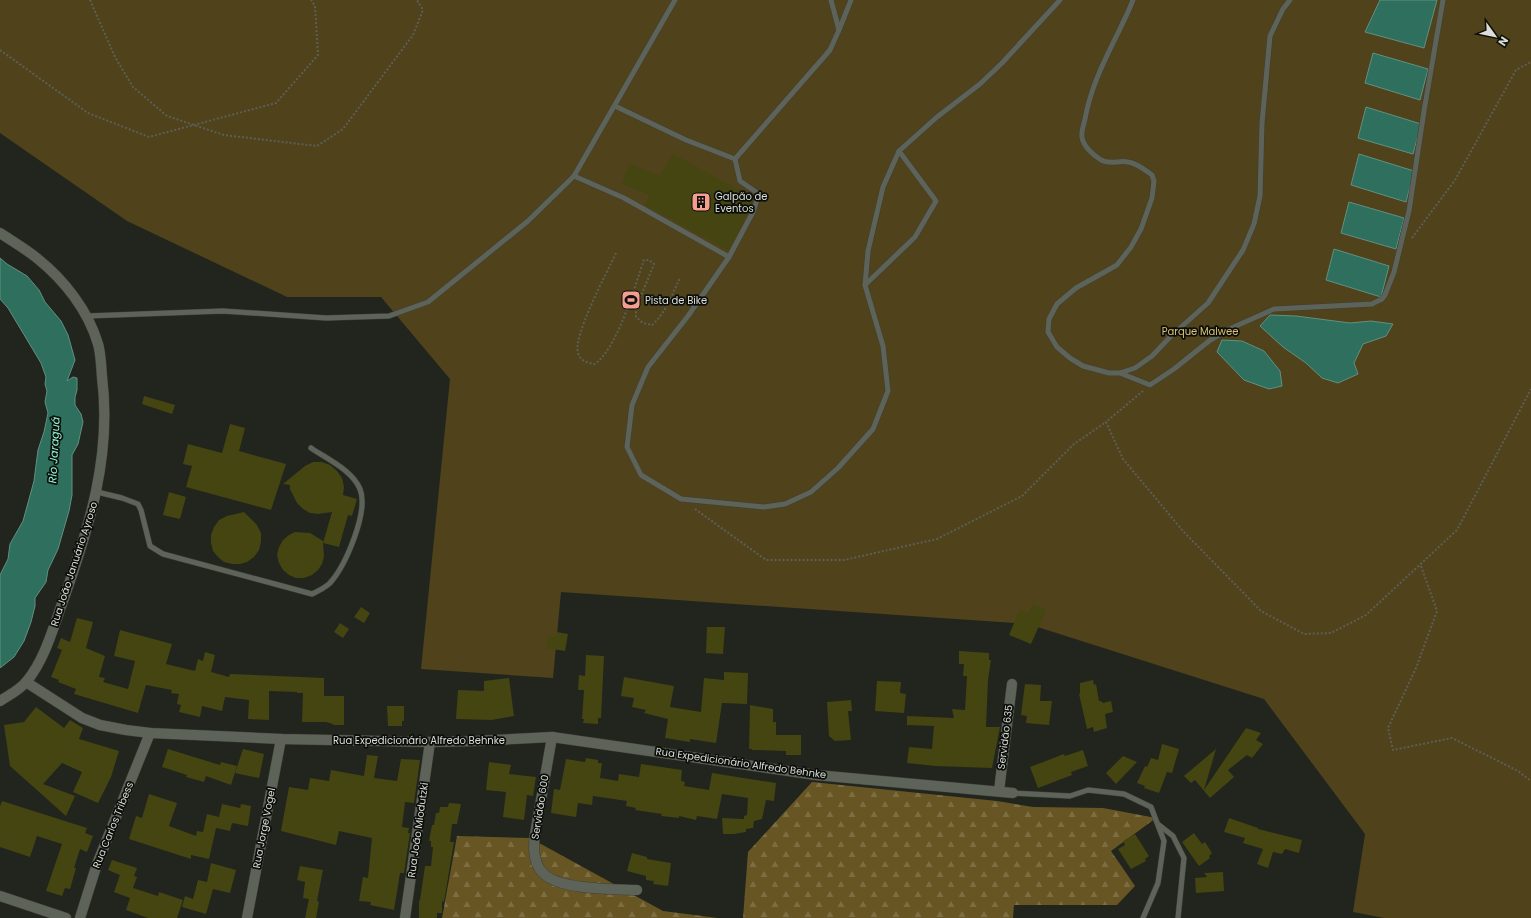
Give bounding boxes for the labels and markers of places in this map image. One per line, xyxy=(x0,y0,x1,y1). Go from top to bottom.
place label: Galpão de Eventos xyxy=(715,189,768,216)
building icon: Galpão de Eventos xyxy=(690,191,712,213)
sports icon: Pista de Bike xyxy=(620,289,642,311)
place label: Pista de Bike xyxy=(645,293,707,308)

